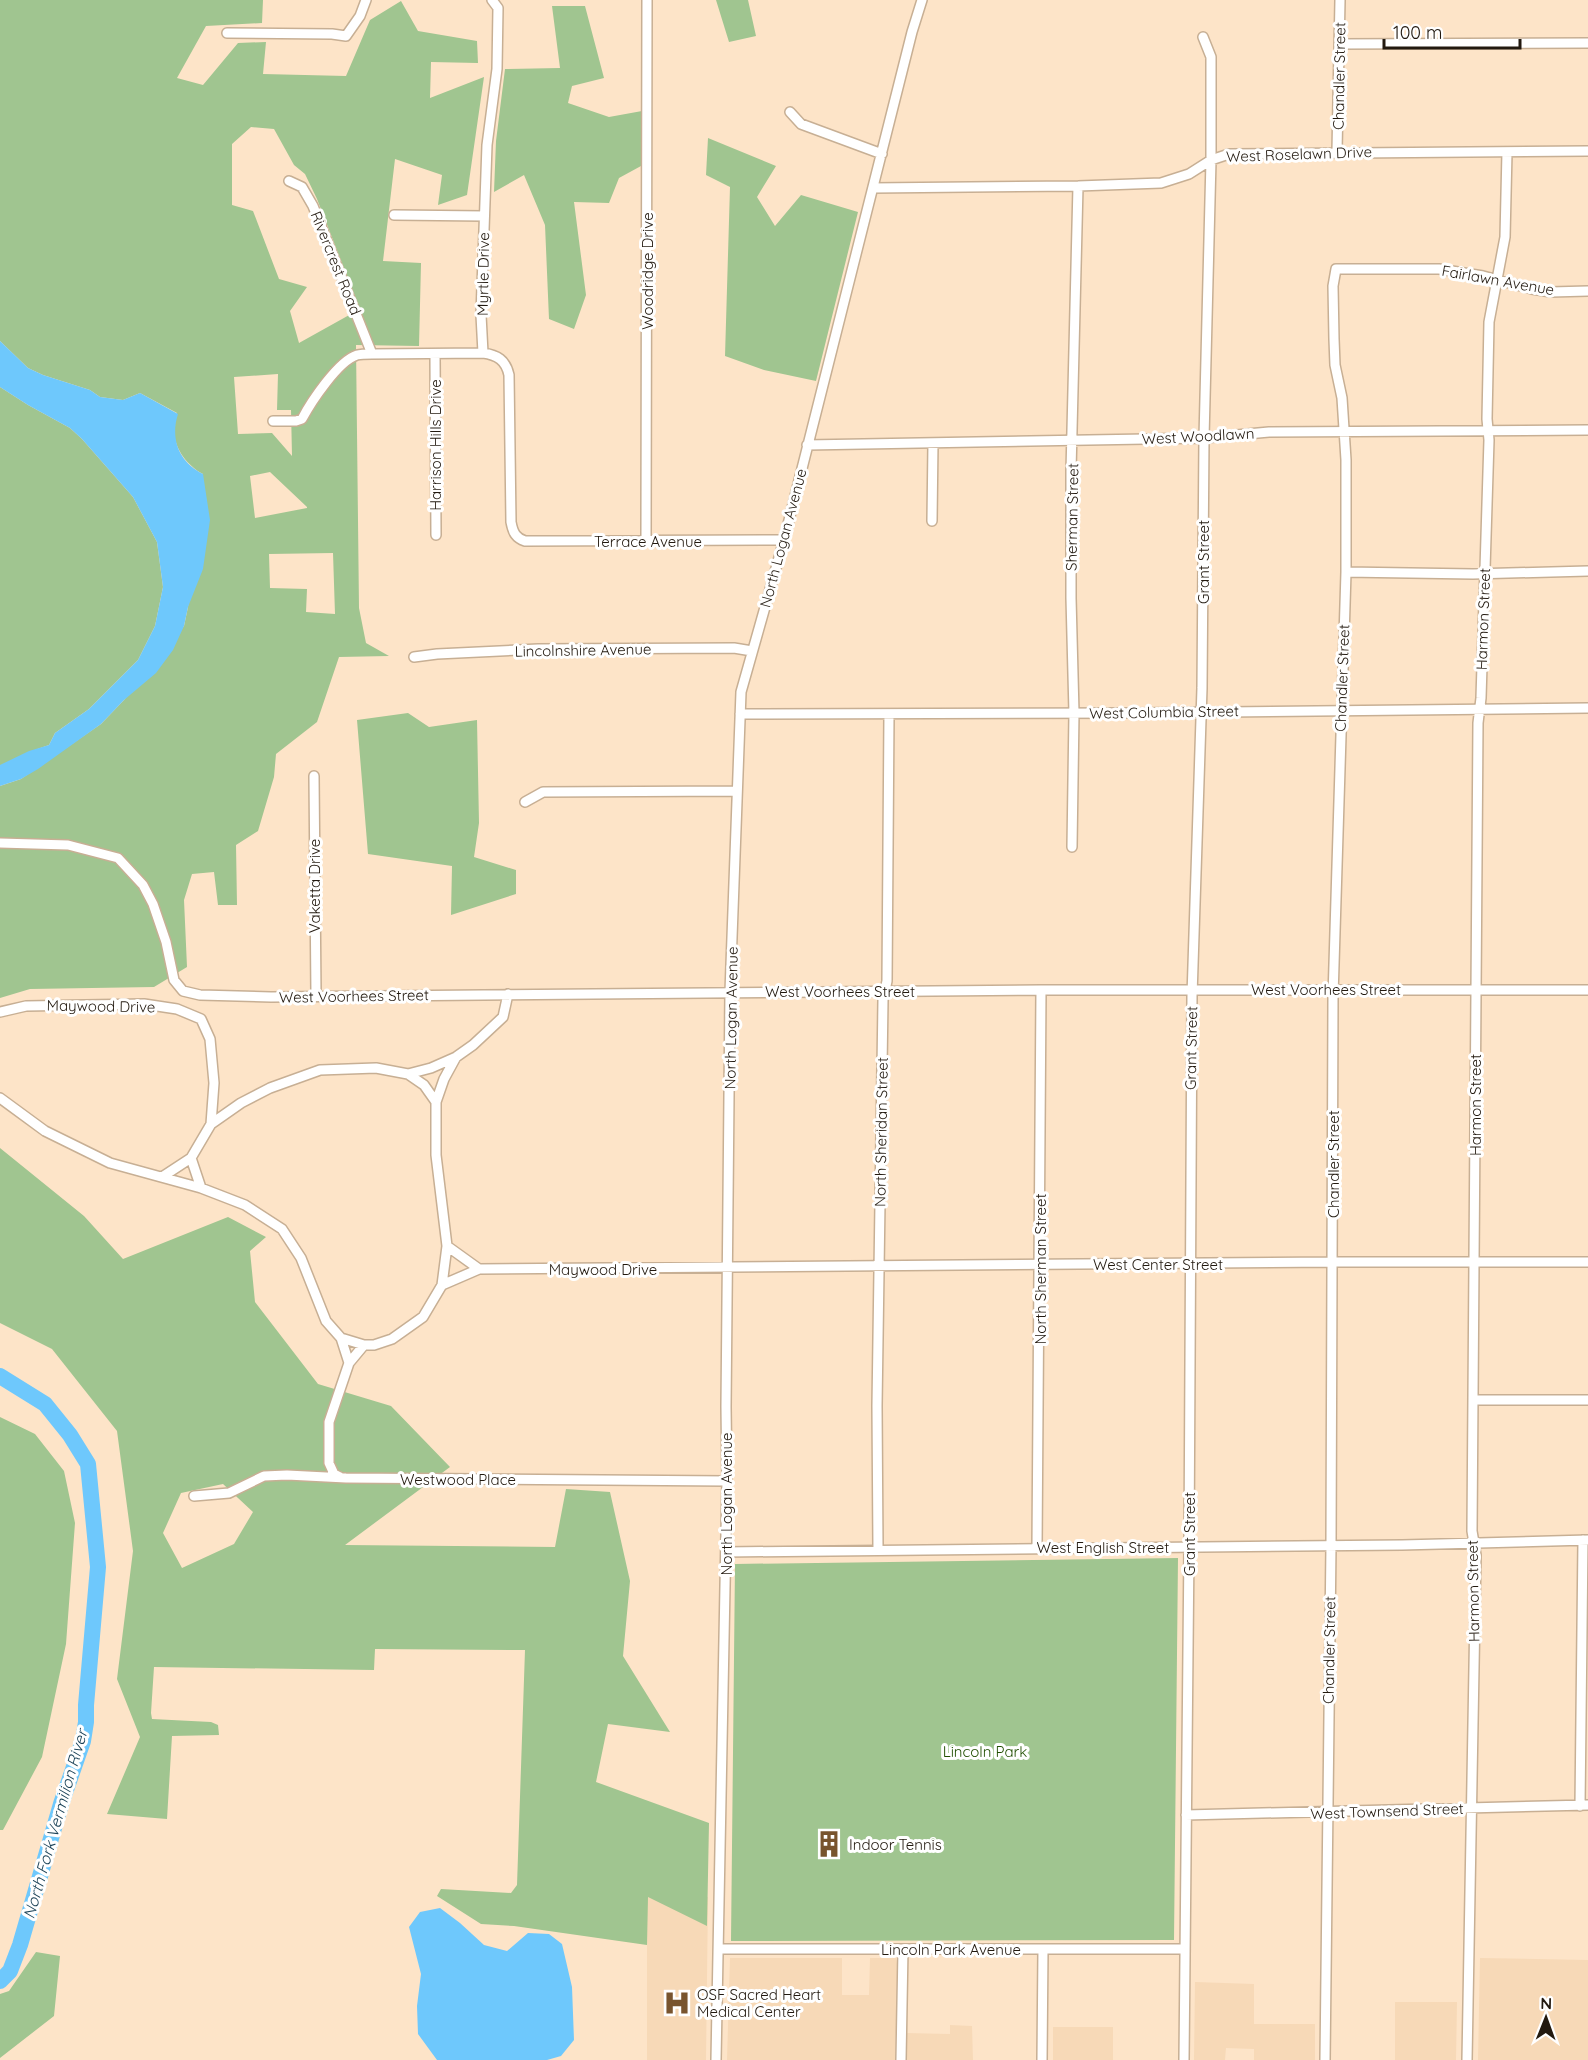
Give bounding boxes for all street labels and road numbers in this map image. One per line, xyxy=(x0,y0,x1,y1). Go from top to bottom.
street label: Chandler Street xyxy=(1329,22,1349,130)
street label: West Roselawn Drive xyxy=(1226,142,1372,166)
street label: Rivercrest Road xyxy=(307,208,365,318)
street label: Woodridge Drive xyxy=(638,212,657,330)
street label: Myrtle Drive xyxy=(473,232,493,316)
street label: Fairlawn Avenue xyxy=(1440,261,1556,299)
street label: Harrison Hills Drive xyxy=(426,379,445,511)
street label: West Woodlawn xyxy=(1141,424,1255,448)
street label: Sherman Street xyxy=(1062,463,1082,571)
street label: North Logan Avenue xyxy=(755,467,811,609)
street label: Grant Street xyxy=(1194,520,1213,604)
street label: Terrace Avenue xyxy=(594,532,702,551)
street label: Harmon Street xyxy=(1472,568,1494,670)
street label: Chandler Street xyxy=(1331,624,1353,732)
street label: Lincolnshire Avenue xyxy=(514,639,652,661)
street label: West Columbia Street xyxy=(1089,701,1239,723)
street label: Vaketta Drive xyxy=(305,839,324,933)
street label: North Logan Avenue xyxy=(720,946,742,1090)
street label: West Voorhees Street xyxy=(1251,980,1401,999)
street label: West Voorhees Street xyxy=(765,982,915,1001)
street label: West Voorhees Street xyxy=(279,985,429,1007)
street label: Maywood Drive xyxy=(46,996,156,1016)
street label: Grant Street xyxy=(1181,1006,1201,1090)
street label: Harmon Street xyxy=(1466,1054,1485,1156)
street label: North Sheridan Street xyxy=(870,1057,892,1207)
street label: Chandler Street xyxy=(1324,1110,1343,1218)
street label: North Sherman Street xyxy=(1031,1193,1050,1345)
street label: West Center Street xyxy=(1093,1255,1223,1274)
street label: Maywood Drive xyxy=(549,1260,657,1279)
street label: North Logan Avenue xyxy=(717,1433,736,1575)
street label: Westwood Place xyxy=(400,1470,516,1489)
street label: Grant Street xyxy=(1180,1492,1199,1576)
street label: West English Street xyxy=(1037,1538,1169,1557)
street label: Harmon Street xyxy=(1463,1540,1483,1642)
street label: Chandler Street xyxy=(1319,1596,1339,1704)
street label: West Townsend Street xyxy=(1310,1799,1464,1823)
street label: Lincoln Park Avenue xyxy=(881,1940,1021,1959)

